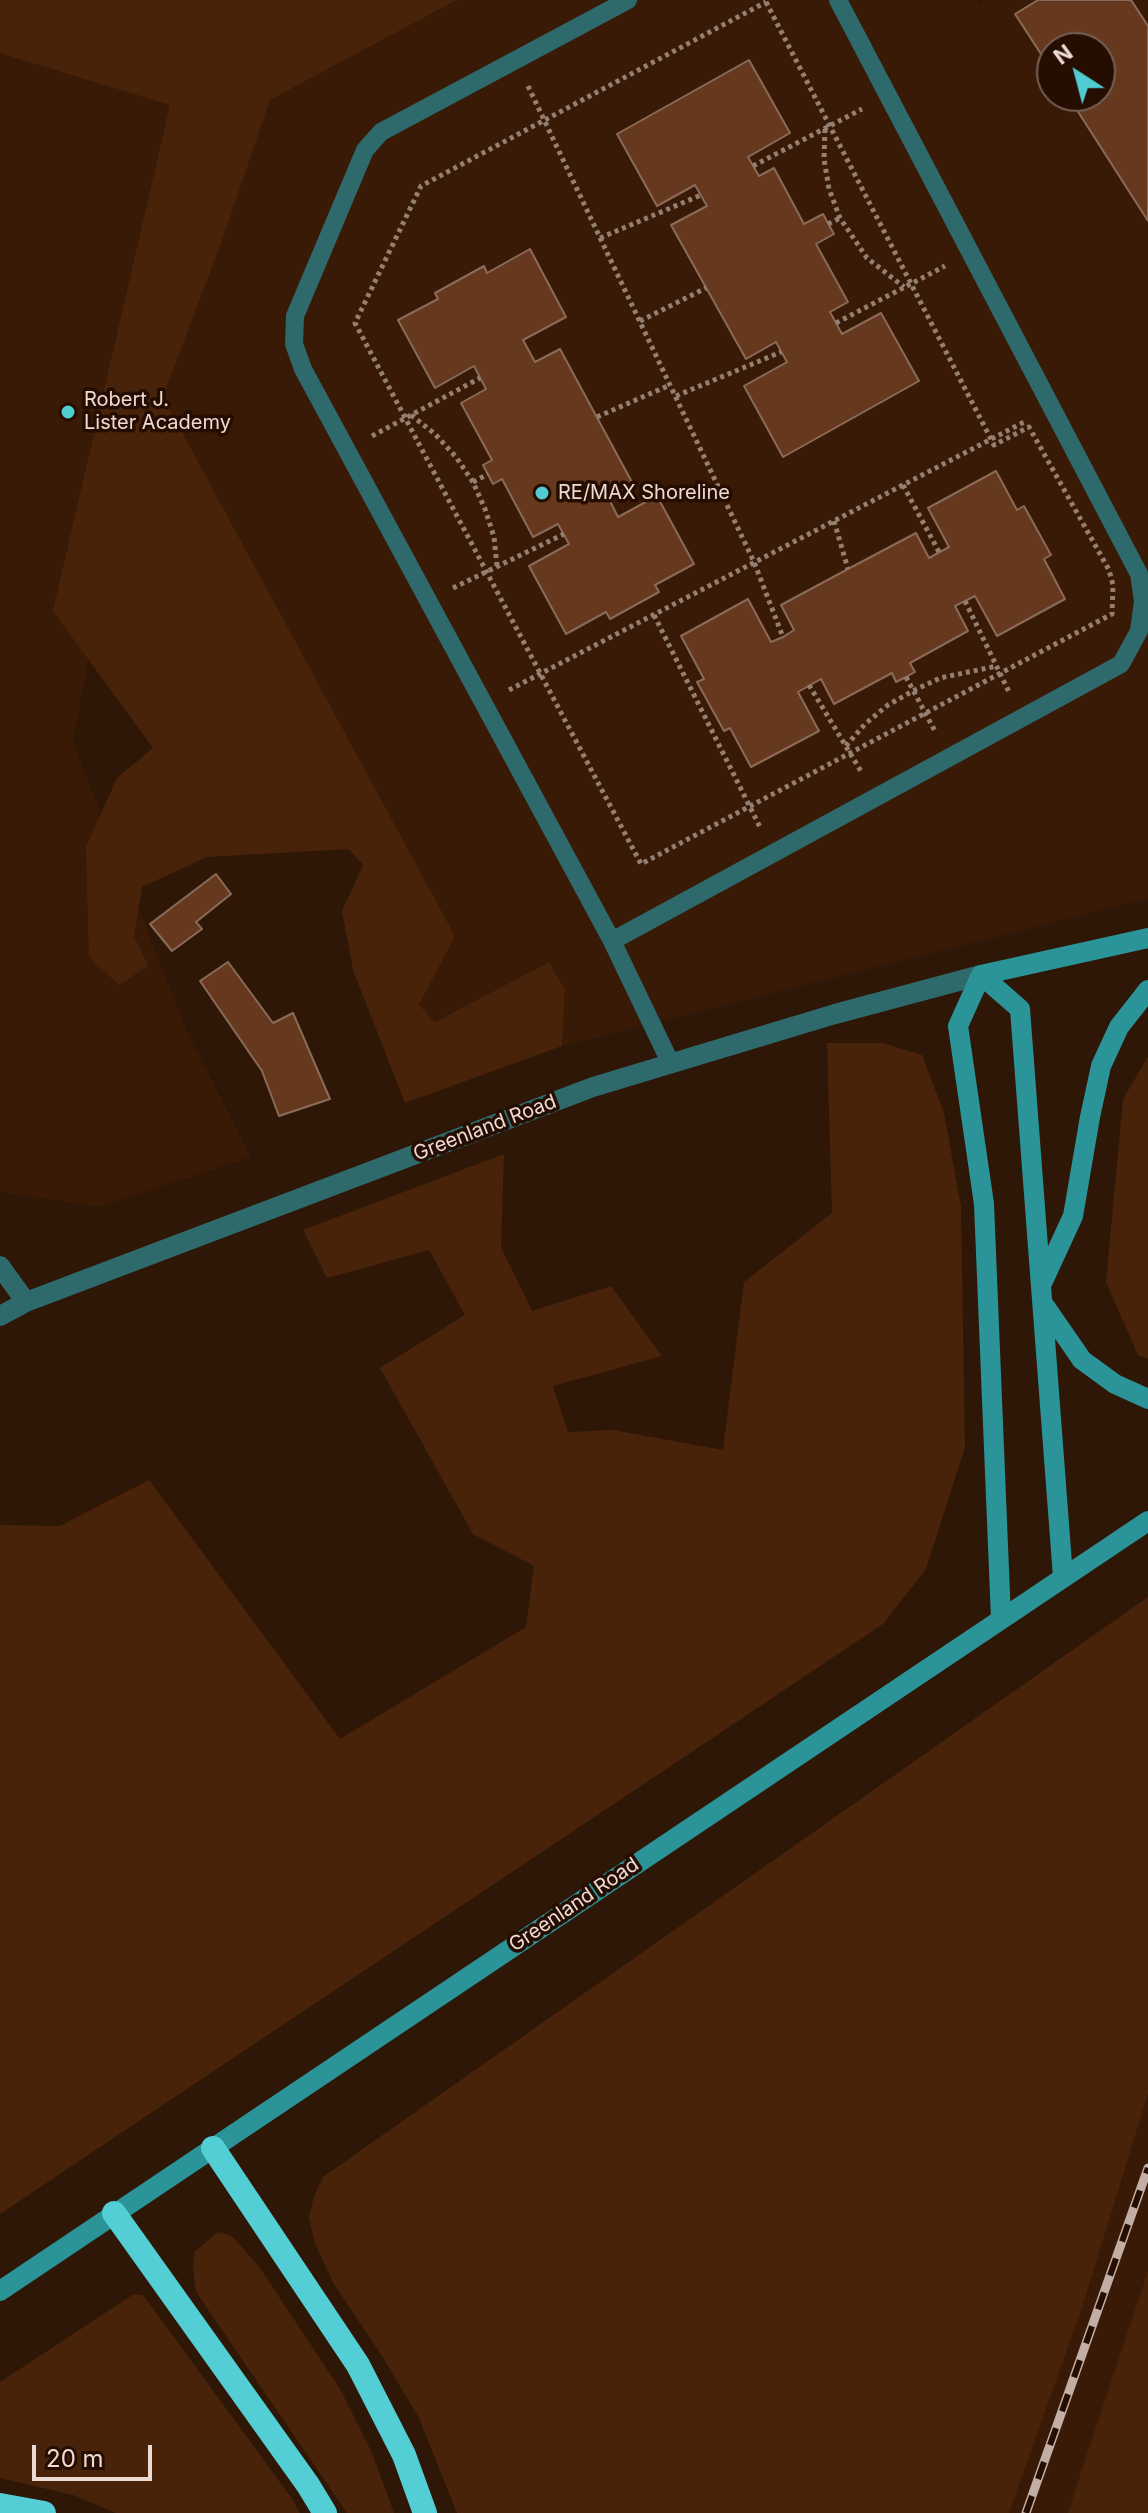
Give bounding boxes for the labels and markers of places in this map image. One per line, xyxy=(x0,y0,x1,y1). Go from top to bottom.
place label: Robert J. Lister Academy xyxy=(84,388,231,435)
marker: Robert J. Lister Academy xyxy=(59,403,77,421)
place label: RE/MAX Shoreline xyxy=(558,481,730,505)
marker: RE/MAX Shoreline xyxy=(533,484,551,502)

